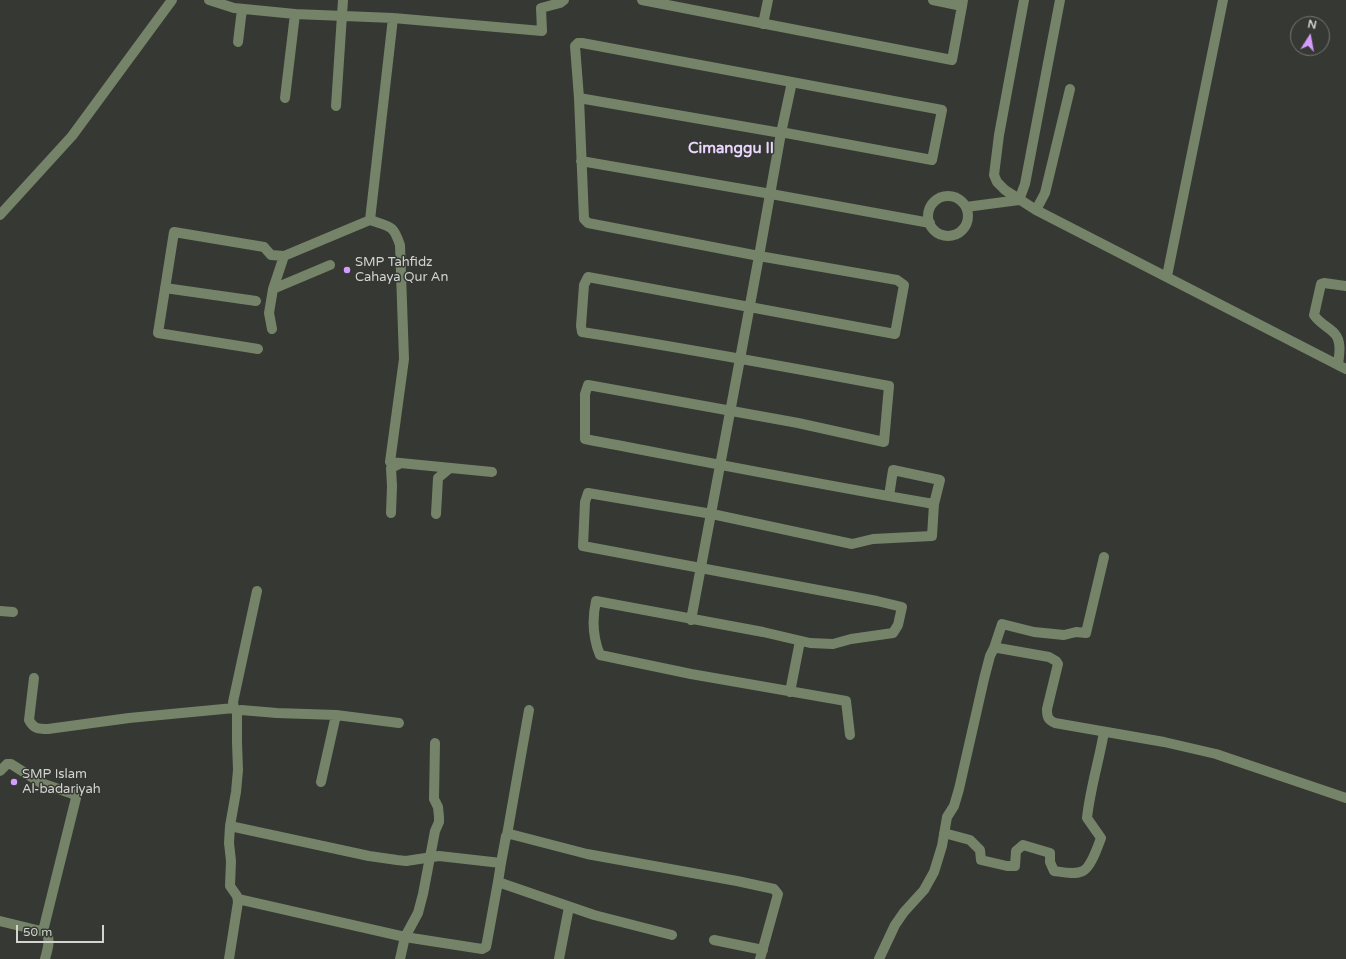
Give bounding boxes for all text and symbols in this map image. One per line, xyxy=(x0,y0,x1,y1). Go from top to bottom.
north arrow xyxy=(1290,16,1330,56)
text: N xyxy=(1307,17,1318,32)
district label: Cimanggu II xyxy=(688,140,774,158)
place label: SMP Tahfidz Cahaya Qur An xyxy=(355,255,448,286)
marker: SMP Tahfidz Cahaya Qur An xyxy=(342,265,352,275)
place label: SMP Islam Al-badariyah xyxy=(22,767,101,798)
marker: SMP Islam Al-badariyah xyxy=(9,777,19,787)
scale bar xyxy=(18,917,106,943)
text: 50 m xyxy=(23,925,52,939)

